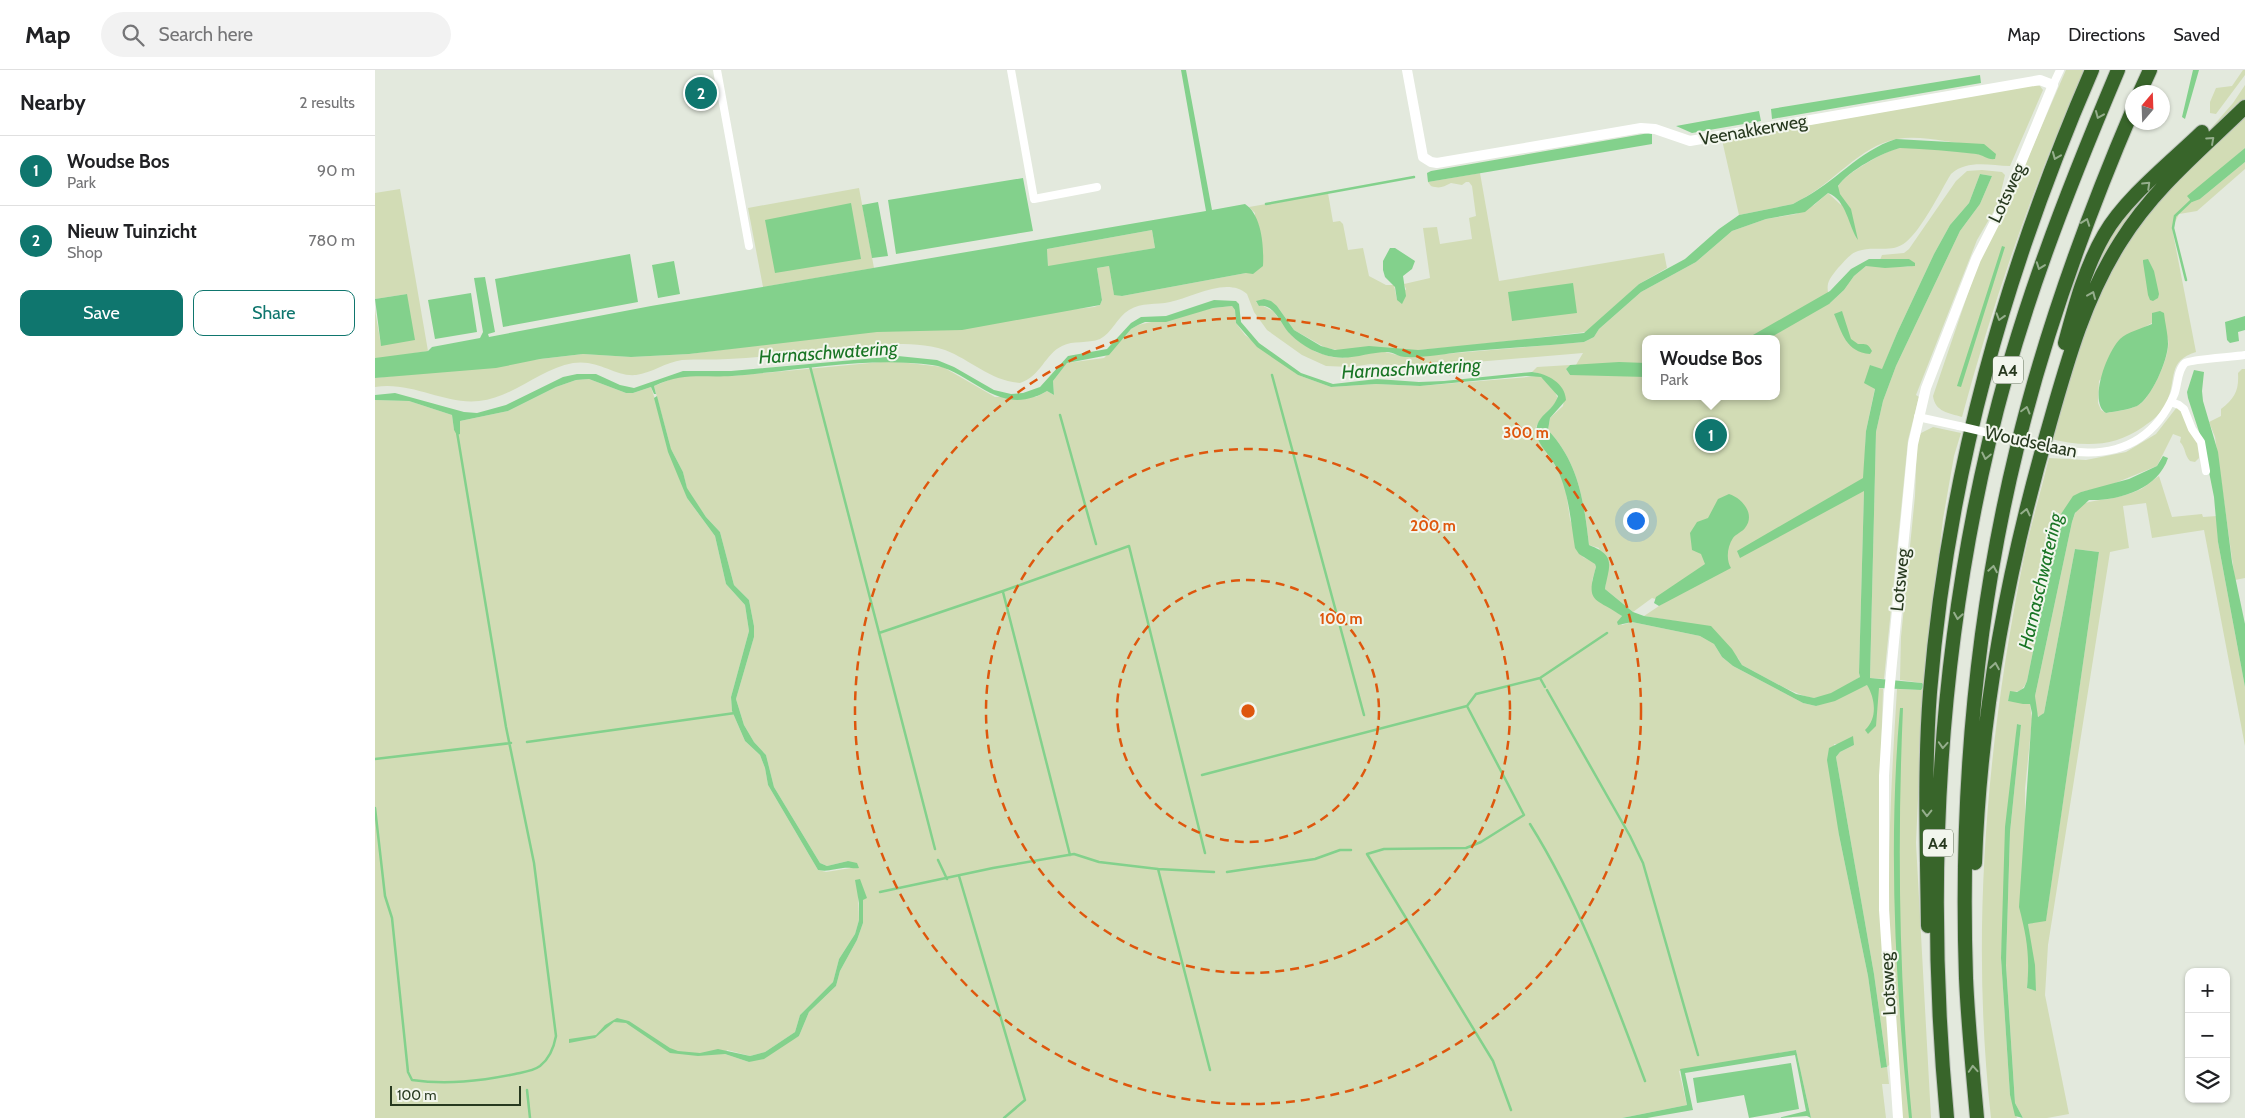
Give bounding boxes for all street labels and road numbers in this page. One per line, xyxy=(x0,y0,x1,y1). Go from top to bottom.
street label: Veenakkerweg xyxy=(1698,110,1810,150)
street label: Lotsweg xyxy=(1984,159,2031,226)
road number: A4 xyxy=(1993,356,2023,384)
street label: Woudselaan xyxy=(1983,421,2079,463)
street label: Lotsweg xyxy=(1886,546,1914,613)
road number: A4 xyxy=(1923,830,1953,856)
street label: Lotsweg xyxy=(1875,951,1901,1016)

